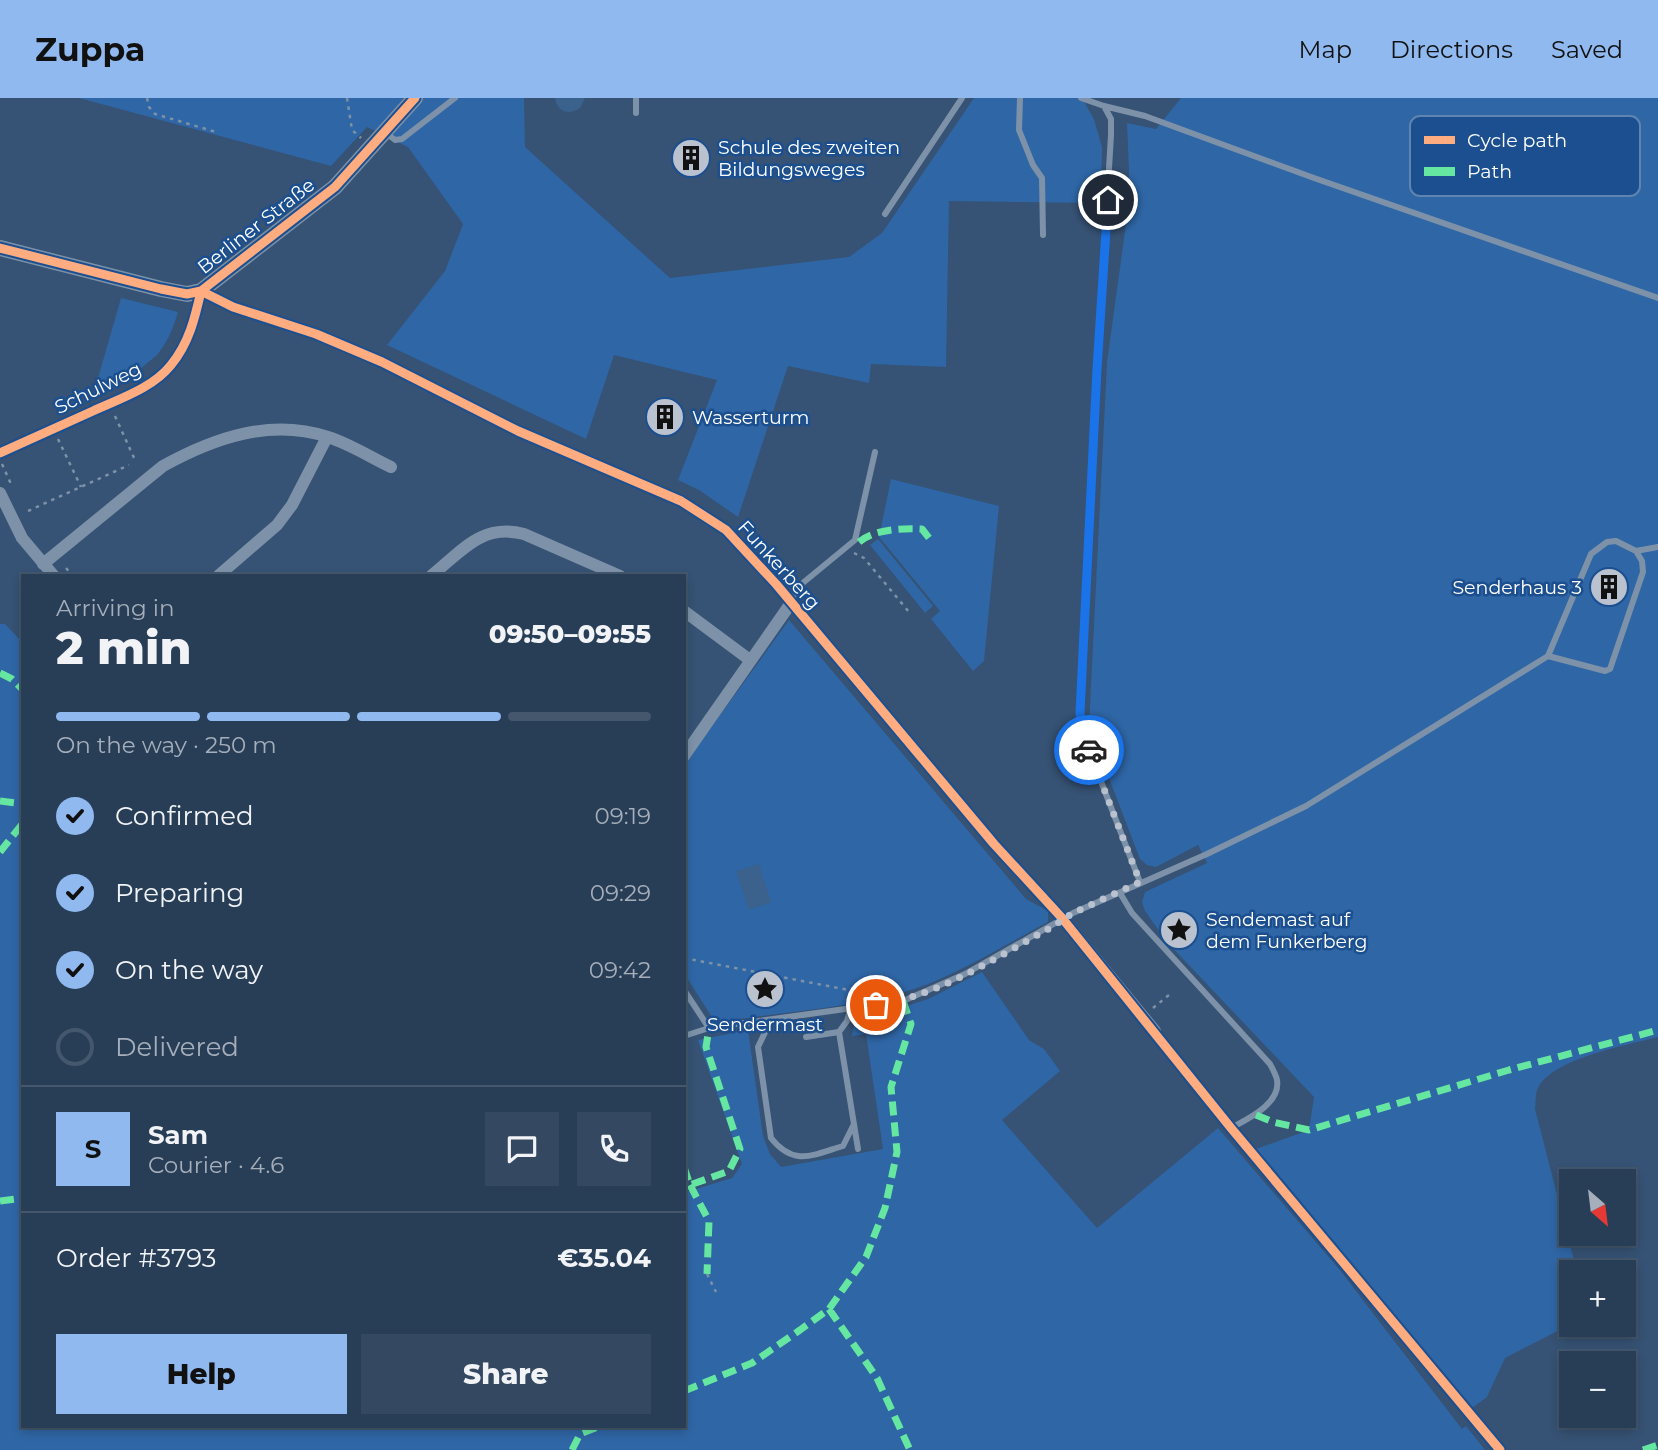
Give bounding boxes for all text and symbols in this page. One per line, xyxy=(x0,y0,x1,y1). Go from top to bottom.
text: Zuppa xyxy=(35,29,145,69)
text: Map xyxy=(1299,35,1352,64)
text: Directions xyxy=(1390,35,1513,64)
text: Saved xyxy=(1551,35,1623,64)
legend xyxy=(1410,116,1640,196)
text: Cycle path xyxy=(1467,129,1567,152)
place label: Schule des zweiten Bildungsweges xyxy=(718,136,900,181)
building icon: Schule des zweiten Bildungsweges xyxy=(670,137,712,179)
text: Path xyxy=(1467,160,1512,183)
pin xyxy=(1078,170,1138,230)
street label: Berliner Straße xyxy=(193,173,319,279)
icon: home xyxy=(1089,181,1127,219)
street label: Schulweg xyxy=(51,357,145,419)
building icon: Wasserturm xyxy=(644,396,686,438)
place label: Wasserturm xyxy=(692,406,809,429)
street label: Funkerberg xyxy=(733,516,825,614)
building icon: Senderhaus 3 xyxy=(1588,566,1630,608)
place label: Senderhaus 3 xyxy=(1452,576,1582,599)
text: Arriving in xyxy=(56,594,175,622)
text: 09:50–09:55 xyxy=(489,618,651,650)
text: 2 min xyxy=(56,619,191,676)
courier xyxy=(1054,715,1124,785)
text: On the way · 250 m xyxy=(56,731,277,759)
icon: car xyxy=(1070,731,1108,769)
icon: check xyxy=(56,797,94,835)
text: Confirmed xyxy=(115,800,254,832)
text: 09:19 xyxy=(595,802,651,830)
icon: check xyxy=(56,874,94,912)
text: Preparing xyxy=(115,877,244,909)
text: 09:29 xyxy=(590,879,651,907)
place label: Sendemast auf dem Funkerberg xyxy=(1206,908,1367,953)
place icon: Sendemast auf dem Funkerberg xyxy=(1158,909,1200,951)
icon: check xyxy=(56,951,94,989)
text: On the way xyxy=(115,954,263,986)
text: 09:42 xyxy=(589,956,651,984)
place icon: Sendermast xyxy=(744,968,786,1010)
pin xyxy=(846,975,906,1035)
icon: bag xyxy=(857,986,895,1024)
place label: Sendermast xyxy=(707,1013,823,1036)
text: Delivered xyxy=(115,1031,239,1063)
button: chat xyxy=(485,1112,559,1186)
button: phone xyxy=(577,1112,651,1186)
text: Sam xyxy=(148,1119,208,1151)
text: S xyxy=(85,1133,101,1165)
text: Courier · 4.6 xyxy=(148,1151,284,1179)
north arrow xyxy=(1559,1169,1636,1246)
map controls xyxy=(1559,1169,1636,1428)
text: Order #3793 xyxy=(56,1242,216,1274)
text: €35.04 xyxy=(557,1242,651,1274)
button: + xyxy=(1559,1260,1636,1337)
button: Help xyxy=(56,1334,347,1414)
button: Share xyxy=(361,1334,651,1414)
button: − xyxy=(1559,1351,1636,1428)

